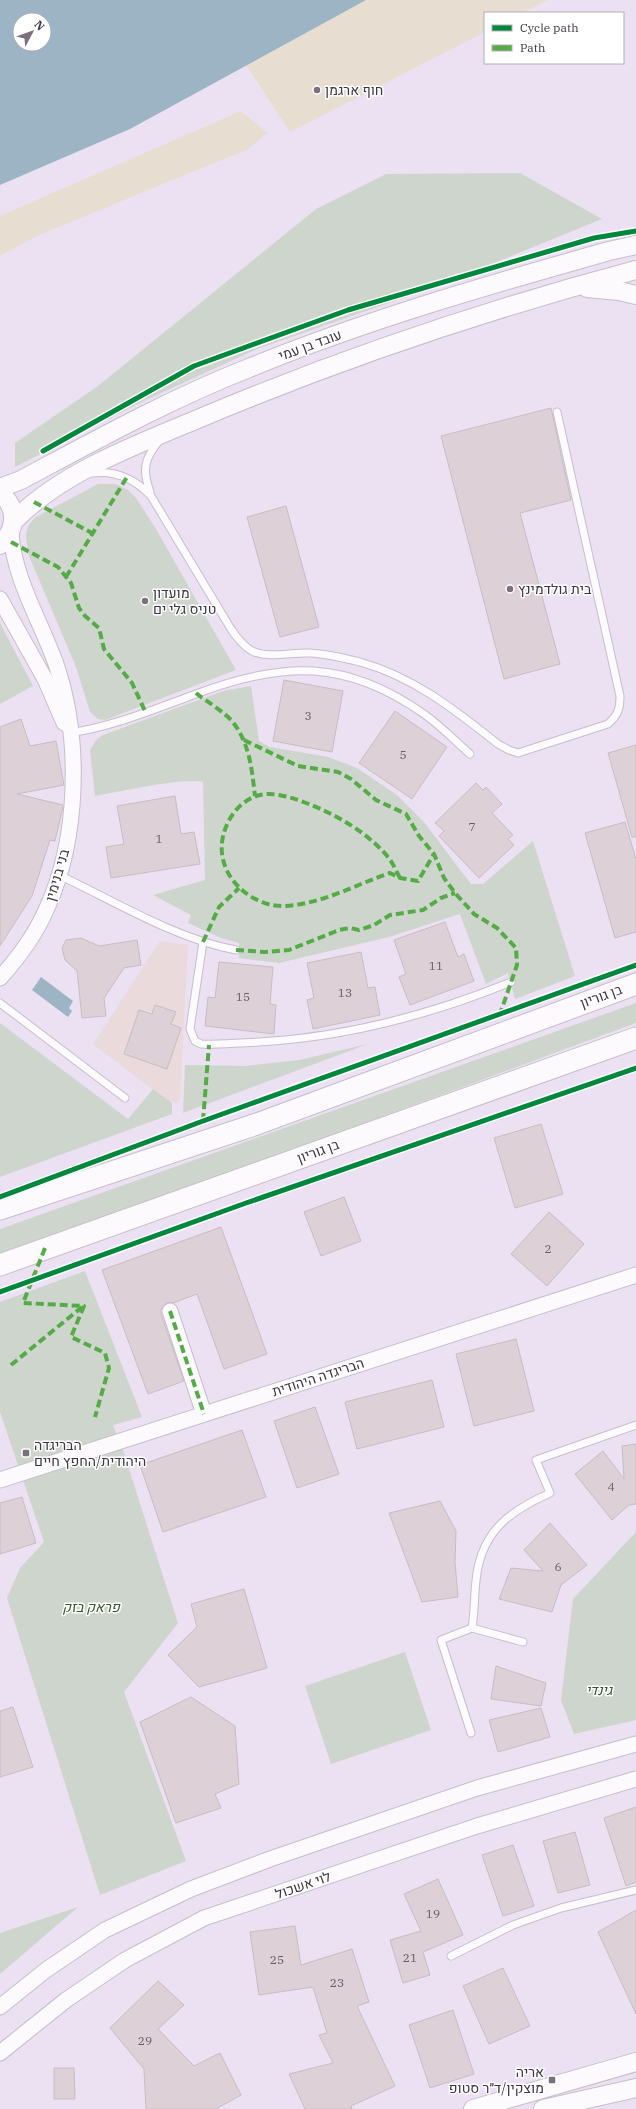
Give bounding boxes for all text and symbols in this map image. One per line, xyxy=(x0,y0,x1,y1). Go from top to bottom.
north arrow xyxy=(12,12,52,52)
legend xyxy=(484,12,624,64)
text: N xyxy=(31,18,48,34)
text: Cycle path xyxy=(520,20,579,35)
text: Path xyxy=(520,40,546,55)
place label: חוף ארגמן xyxy=(325,81,383,99)
marker: חוף ארגמן xyxy=(312,85,322,95)
street label: עובד בן עמי xyxy=(276,325,344,365)
place label: בית גולדמינץ xyxy=(518,580,592,598)
place label: מועדון טניס גלי ים xyxy=(153,584,216,618)
marker: בית גולדמינץ xyxy=(505,584,515,594)
marker: מועדון טניס גלי ים xyxy=(140,596,150,606)
house number: 3 xyxy=(304,708,312,723)
house number: 5 xyxy=(399,747,407,762)
house number: 7 xyxy=(468,819,476,834)
house number: 1 xyxy=(155,831,163,846)
street label: בני בנימין xyxy=(41,846,73,903)
house number: 11 xyxy=(429,958,443,973)
street label: בן גוריון xyxy=(578,980,625,1012)
house number: 13 xyxy=(338,985,352,1000)
house number: 15 xyxy=(236,989,250,1004)
street label: בן גוריון xyxy=(295,1135,342,1167)
house number: 2 xyxy=(544,1241,552,1256)
street label: הבריגדה היהודית xyxy=(270,1354,366,1400)
place label: הבריגדה היהודית/החפץ חיים xyxy=(34,1436,146,1470)
marker: הבריגדה היהודית/החפץ חיים xyxy=(21,1448,31,1458)
house number: 4 xyxy=(607,1479,615,1494)
house number: 6 xyxy=(554,1559,562,1574)
park label: פראק בזק xyxy=(62,1598,121,1616)
park label: גינדי xyxy=(586,1681,614,1699)
street label: לוי אשכול xyxy=(273,1867,333,1903)
house number: 19 xyxy=(426,1906,440,1921)
house number: 21 xyxy=(403,1950,417,1965)
house number: 25 xyxy=(270,1952,284,1967)
house number: 23 xyxy=(330,1975,344,1990)
house number: 29 xyxy=(138,2033,152,2048)
place label: אריה מוצקין/ד״ר סטופ xyxy=(449,2063,544,2097)
marker: אריה מוצקין/ד״ר סטופ xyxy=(547,2075,557,2085)

